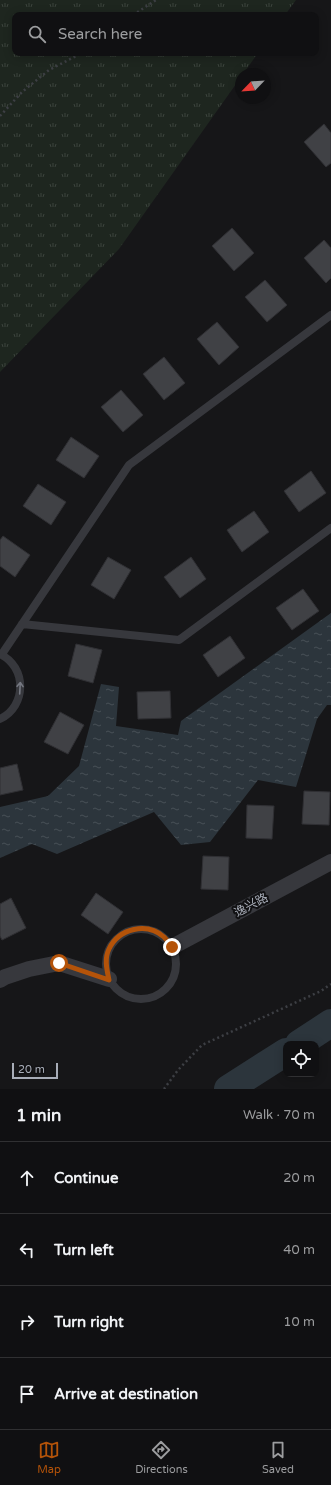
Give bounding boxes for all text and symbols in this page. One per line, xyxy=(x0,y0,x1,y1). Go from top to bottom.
search box xyxy=(12,12,319,56)
icon: search xyxy=(26,23,48,45)
text: Search here xyxy=(58,25,142,43)
north arrow xyxy=(235,68,271,104)
one-way arrow xyxy=(16,682,23,695)
street label: 逸兴路 xyxy=(232,890,270,920)
route end xyxy=(163,938,181,956)
route start xyxy=(50,954,68,972)
map controls xyxy=(283,1041,319,1077)
button: locate xyxy=(283,1041,319,1077)
scale bar xyxy=(12,1061,58,1080)
text: 20 m xyxy=(18,1063,45,1076)
text: 1 min xyxy=(16,1105,61,1126)
text: Walk · 70 m xyxy=(243,1107,315,1123)
icon: ahead xyxy=(16,1167,38,1189)
text: Continue xyxy=(54,1169,118,1187)
text: 20 m xyxy=(283,1170,315,1186)
icon: left xyxy=(16,1239,38,1261)
text: Turn left xyxy=(54,1241,114,1259)
text: 40 m xyxy=(283,1242,315,1258)
icon: right xyxy=(16,1311,38,1333)
text: Turn right xyxy=(54,1313,124,1331)
text: 10 m xyxy=(283,1314,315,1330)
icon: arrive xyxy=(16,1383,38,1405)
text: Arrive at destination xyxy=(54,1385,198,1403)
tab: Map xyxy=(37,1439,61,1476)
tab: Directions xyxy=(135,1439,188,1476)
tab: Saved xyxy=(262,1439,294,1476)

